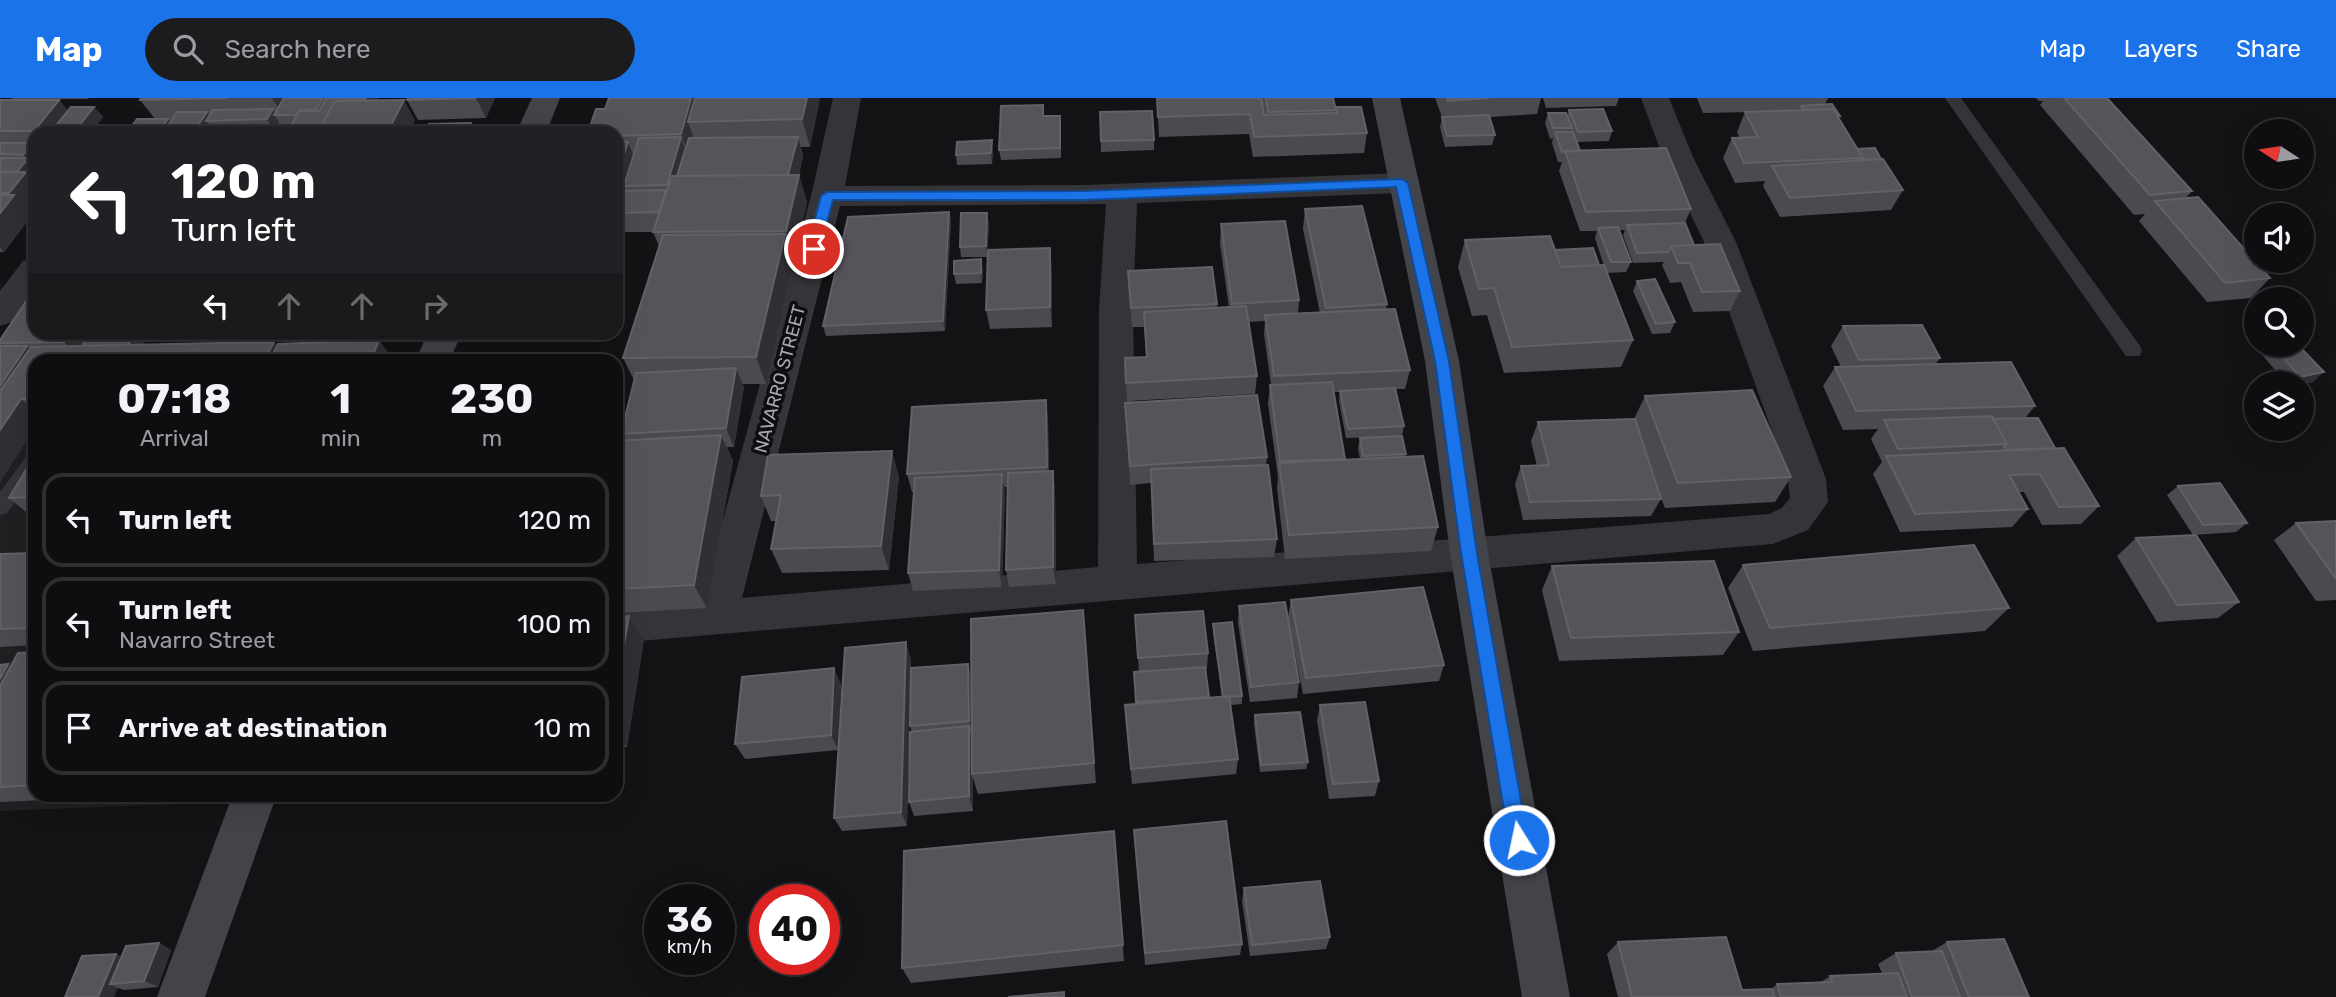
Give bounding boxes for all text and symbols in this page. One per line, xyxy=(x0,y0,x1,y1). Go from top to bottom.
search box xyxy=(145,18,635,81)
text: Map xyxy=(35,30,103,69)
icon: search xyxy=(169,30,207,68)
text: Search here xyxy=(225,34,370,65)
text: Map xyxy=(2039,35,2086,63)
text: Layers xyxy=(2124,35,2198,63)
text: Share xyxy=(2236,35,2301,63)
north arrow xyxy=(2244,119,2314,189)
map controls xyxy=(2244,119,2314,441)
text: 120 m xyxy=(171,152,316,210)
icon: left xyxy=(56,154,147,245)
button: sound xyxy=(2244,203,2314,273)
text: Turn left xyxy=(171,211,296,249)
pin xyxy=(784,219,844,279)
icon: arrive xyxy=(795,230,833,268)
icon: left xyxy=(197,287,235,325)
icon: ahead xyxy=(270,287,308,325)
icon: ahead xyxy=(343,287,381,325)
icon: right xyxy=(416,287,454,325)
button: search xyxy=(2244,287,2314,357)
street label: NAVARRO STREET xyxy=(750,303,810,455)
button: layers xyxy=(2244,371,2314,441)
text: 07:18 xyxy=(117,374,232,424)
text: 1 xyxy=(330,374,351,424)
text: 230 xyxy=(450,374,534,424)
text: Arrival xyxy=(140,424,209,452)
text: min xyxy=(321,424,361,452)
text: m xyxy=(482,424,502,452)
icon: left xyxy=(60,501,98,539)
text: Turn left xyxy=(119,505,231,536)
text: 120 m xyxy=(519,505,591,536)
text: Turn left xyxy=(119,595,231,626)
icon: left xyxy=(60,605,98,643)
text: 100 m xyxy=(517,609,591,640)
text: Navarro Street xyxy=(119,626,275,654)
icon: arrive xyxy=(60,709,98,747)
text: Arrive at destination xyxy=(119,713,387,744)
text: 10 m xyxy=(534,713,591,744)
position arrow xyxy=(1482,803,1556,877)
speed limit sign: 40 xyxy=(749,884,840,975)
text: 36 xyxy=(667,899,712,941)
text: km/h xyxy=(667,936,712,958)

